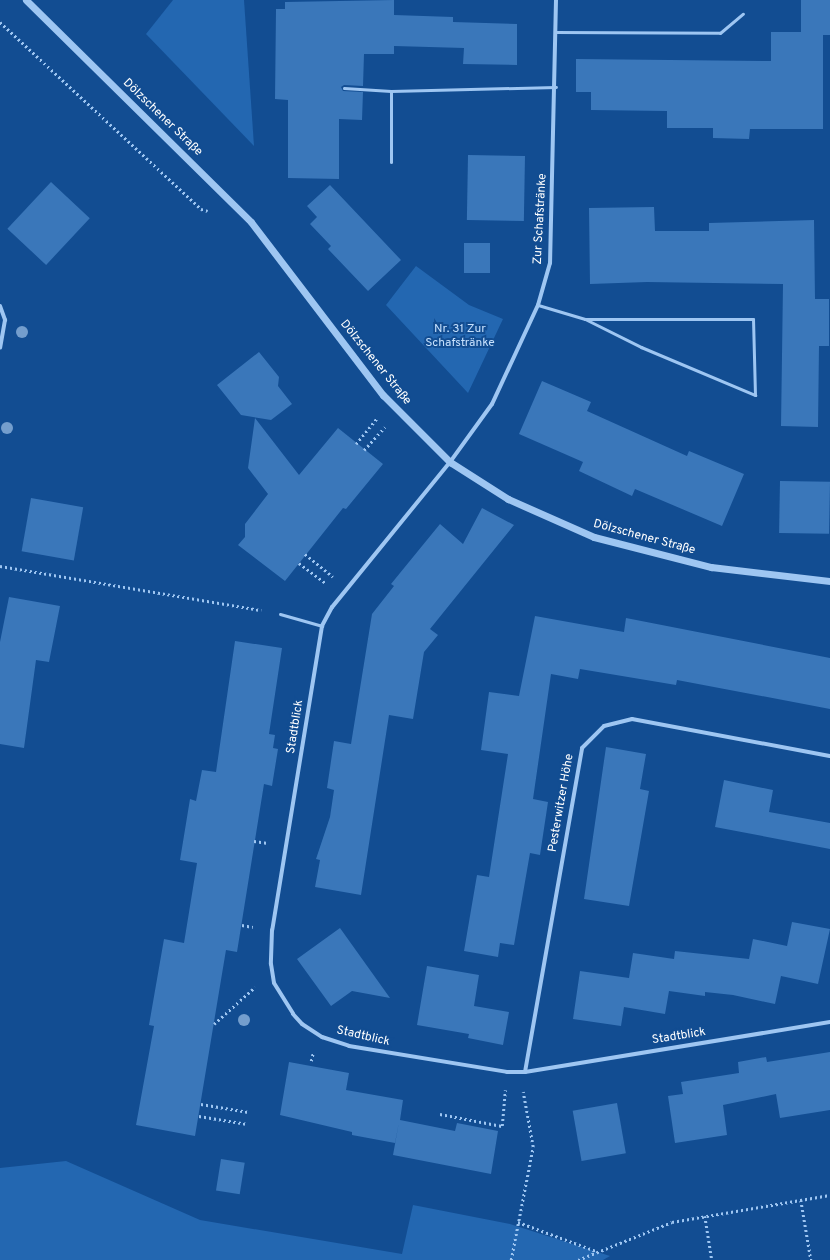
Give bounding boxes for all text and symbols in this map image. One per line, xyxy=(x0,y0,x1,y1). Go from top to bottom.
street label: Dölzschener Straße xyxy=(119,76,205,160)
street label: Zur Schafstränke xyxy=(531,173,551,265)
street label: Dölzschener Straße xyxy=(336,318,414,408)
park label: Nr. 31 Zur Schafstränke xyxy=(425,323,495,351)
street label: Dölzschener Straße xyxy=(591,517,697,559)
street label: Stadtblick xyxy=(285,699,307,755)
street label: Pesterwitzer Höhe xyxy=(546,753,578,853)
street label: Stadtblick xyxy=(335,1024,391,1050)
street label: Stadtblick xyxy=(651,1026,707,1048)

